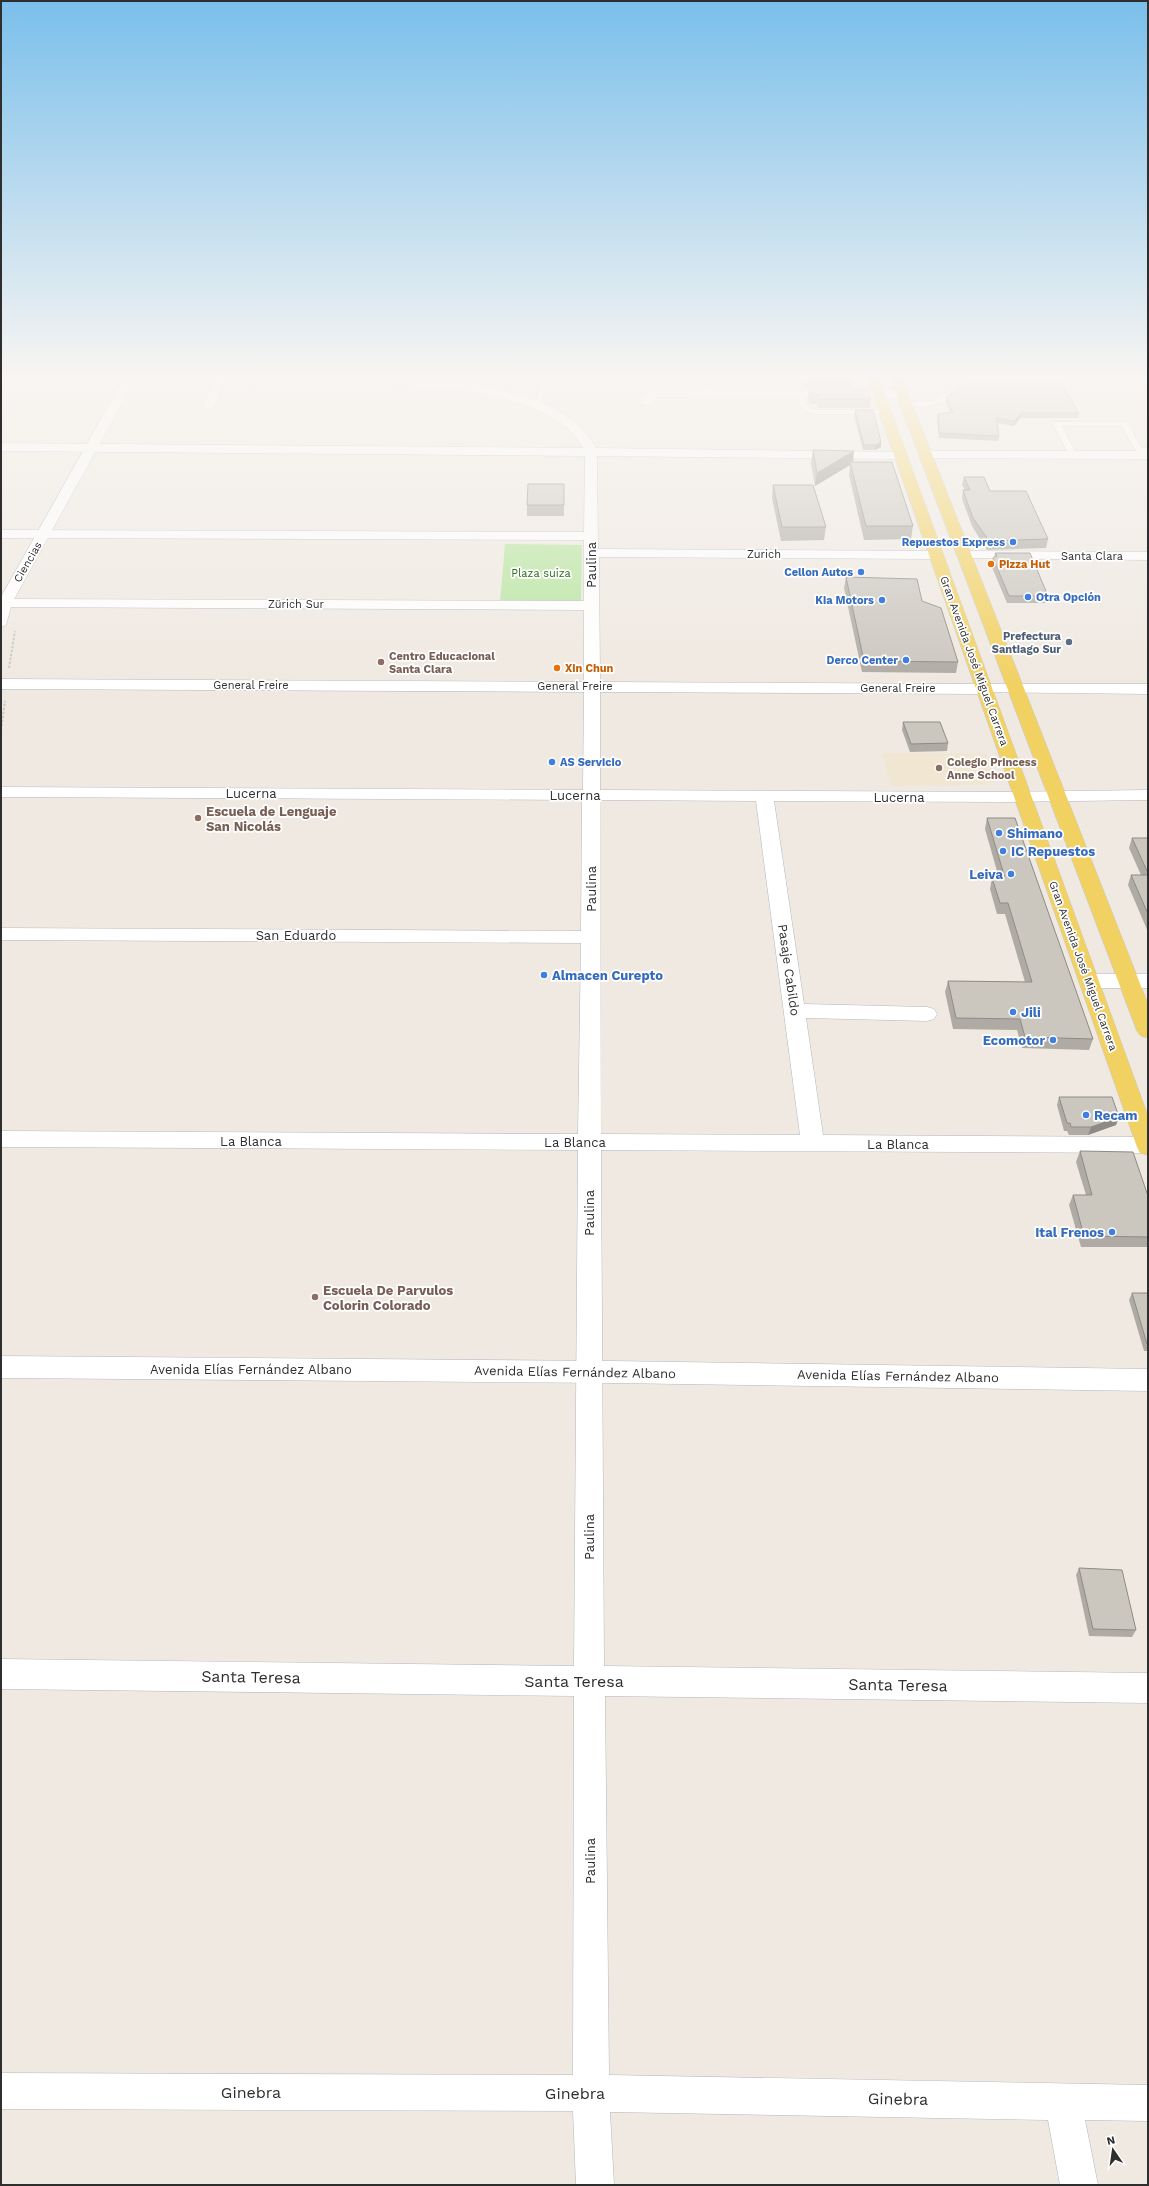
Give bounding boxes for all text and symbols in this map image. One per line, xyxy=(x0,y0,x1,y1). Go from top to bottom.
place label: Repuestos Express xyxy=(902,536,1005,549)
marker: Repuestos Express xyxy=(1008,537,1018,547)
street label: Ciencias xyxy=(11,539,45,585)
street label: Paulina xyxy=(584,541,599,588)
street label: Zurich xyxy=(747,548,781,561)
street label: Santa Clara xyxy=(1061,550,1123,563)
place label: Pizza Hut xyxy=(999,558,1050,571)
marker: Pizza Hut xyxy=(986,559,996,569)
place label: Cellon Autos xyxy=(784,566,853,579)
park label: Plaza suiza xyxy=(511,567,571,580)
marker: Cellon Autos xyxy=(856,567,866,577)
street label: Gran Avenida José Miguel Carrera xyxy=(937,574,1011,748)
place label: Otra Opción xyxy=(1036,591,1101,604)
marker: Otra Opción xyxy=(1023,592,1033,602)
place label: Kia Motors xyxy=(815,594,874,607)
marker: Kia Motors xyxy=(877,595,887,605)
street label: Zürich Sur xyxy=(268,598,324,611)
place label: Prefectura Santiago Sur xyxy=(992,630,1062,656)
marker: Prefectura Santiago Sur xyxy=(1064,637,1074,647)
place label: Centro Educacional Santa Clara xyxy=(389,650,495,676)
place label: Derco Center xyxy=(827,654,898,667)
marker: Derco Center xyxy=(901,655,911,665)
marker: Centro Educacional Santa Clara xyxy=(376,657,386,667)
place label: Xin Chun xyxy=(565,662,614,675)
marker: Xin Chun xyxy=(552,663,562,673)
street label: General Freire xyxy=(213,679,289,692)
street label: General Freire xyxy=(537,680,613,693)
street label: General Freire xyxy=(860,682,936,695)
place label: AS Servicio xyxy=(560,756,622,769)
place label: Colegio Princess Anne School xyxy=(947,756,1037,782)
marker: AS Servicio xyxy=(547,757,557,767)
marker: Colegio Princess Anne School xyxy=(934,763,944,773)
street label: Lucerna xyxy=(225,786,277,801)
street label: Lucerna xyxy=(549,788,601,803)
street label: Lucerna xyxy=(873,790,925,805)
place label: Escuela de Lenguaje San Nicolás xyxy=(206,804,337,834)
marker: Escuela de Lenguaje San Nicolás xyxy=(193,813,203,823)
place label: Shimano xyxy=(1007,826,1063,841)
marker: Shimano xyxy=(994,828,1004,838)
place label: IC Repuestos xyxy=(1011,844,1095,859)
marker: IC Repuestos xyxy=(998,846,1008,856)
street label: Paulina xyxy=(584,865,599,912)
place label: Leiva xyxy=(969,867,1003,882)
marker: Leiva xyxy=(1006,869,1016,879)
street label: Gran Avenida José Miguel Carrera xyxy=(1046,879,1120,1053)
street label: Pasaje Cabildo xyxy=(775,923,803,1017)
street label: San Eduardo xyxy=(256,928,337,943)
place label: Almacen Curepto xyxy=(552,968,663,983)
marker: Almacen Curepto xyxy=(539,970,549,980)
place label: Jili xyxy=(1021,1005,1041,1020)
marker: Jili xyxy=(1008,1007,1018,1017)
place label: Ecomotor xyxy=(983,1033,1045,1048)
marker: Ecomotor xyxy=(1048,1035,1058,1045)
place label: Recam xyxy=(1094,1108,1138,1123)
marker: Recam xyxy=(1081,1110,1091,1120)
street label: La Blanca xyxy=(220,1134,283,1149)
street label: La Blanca xyxy=(544,1135,607,1150)
street label: La Blanca xyxy=(867,1137,930,1152)
street label: Paulina xyxy=(582,1189,597,1236)
place label: Ital Frenos xyxy=(1035,1225,1104,1240)
marker: Ital Frenos xyxy=(1107,1227,1117,1237)
place label: Escuela De Parvulos Colorin Colorado xyxy=(323,1283,453,1313)
marker: Escuela De Parvulos Colorin Colorado xyxy=(310,1292,320,1302)
street label: Avenida Elías Fernández Albano xyxy=(150,1362,352,1377)
street label: Avenida Elías Fernández Albano xyxy=(474,1363,676,1381)
street label: Avenida Elías Fernández Albano xyxy=(797,1367,999,1385)
street label: Paulina xyxy=(582,1513,597,1560)
street label: Santa Teresa xyxy=(201,1667,301,1687)
street label: Santa Teresa xyxy=(524,1672,624,1691)
street label: Santa Teresa xyxy=(848,1675,948,1695)
street label: Paulina xyxy=(583,1837,598,1884)
street label: Ginebra xyxy=(221,2083,281,2102)
street label: Ginebra xyxy=(545,2084,605,2103)
street label: Ginebra xyxy=(868,2089,928,2109)
north arrow xyxy=(1093,2130,1133,2170)
text: N xyxy=(1105,2133,1116,2148)

